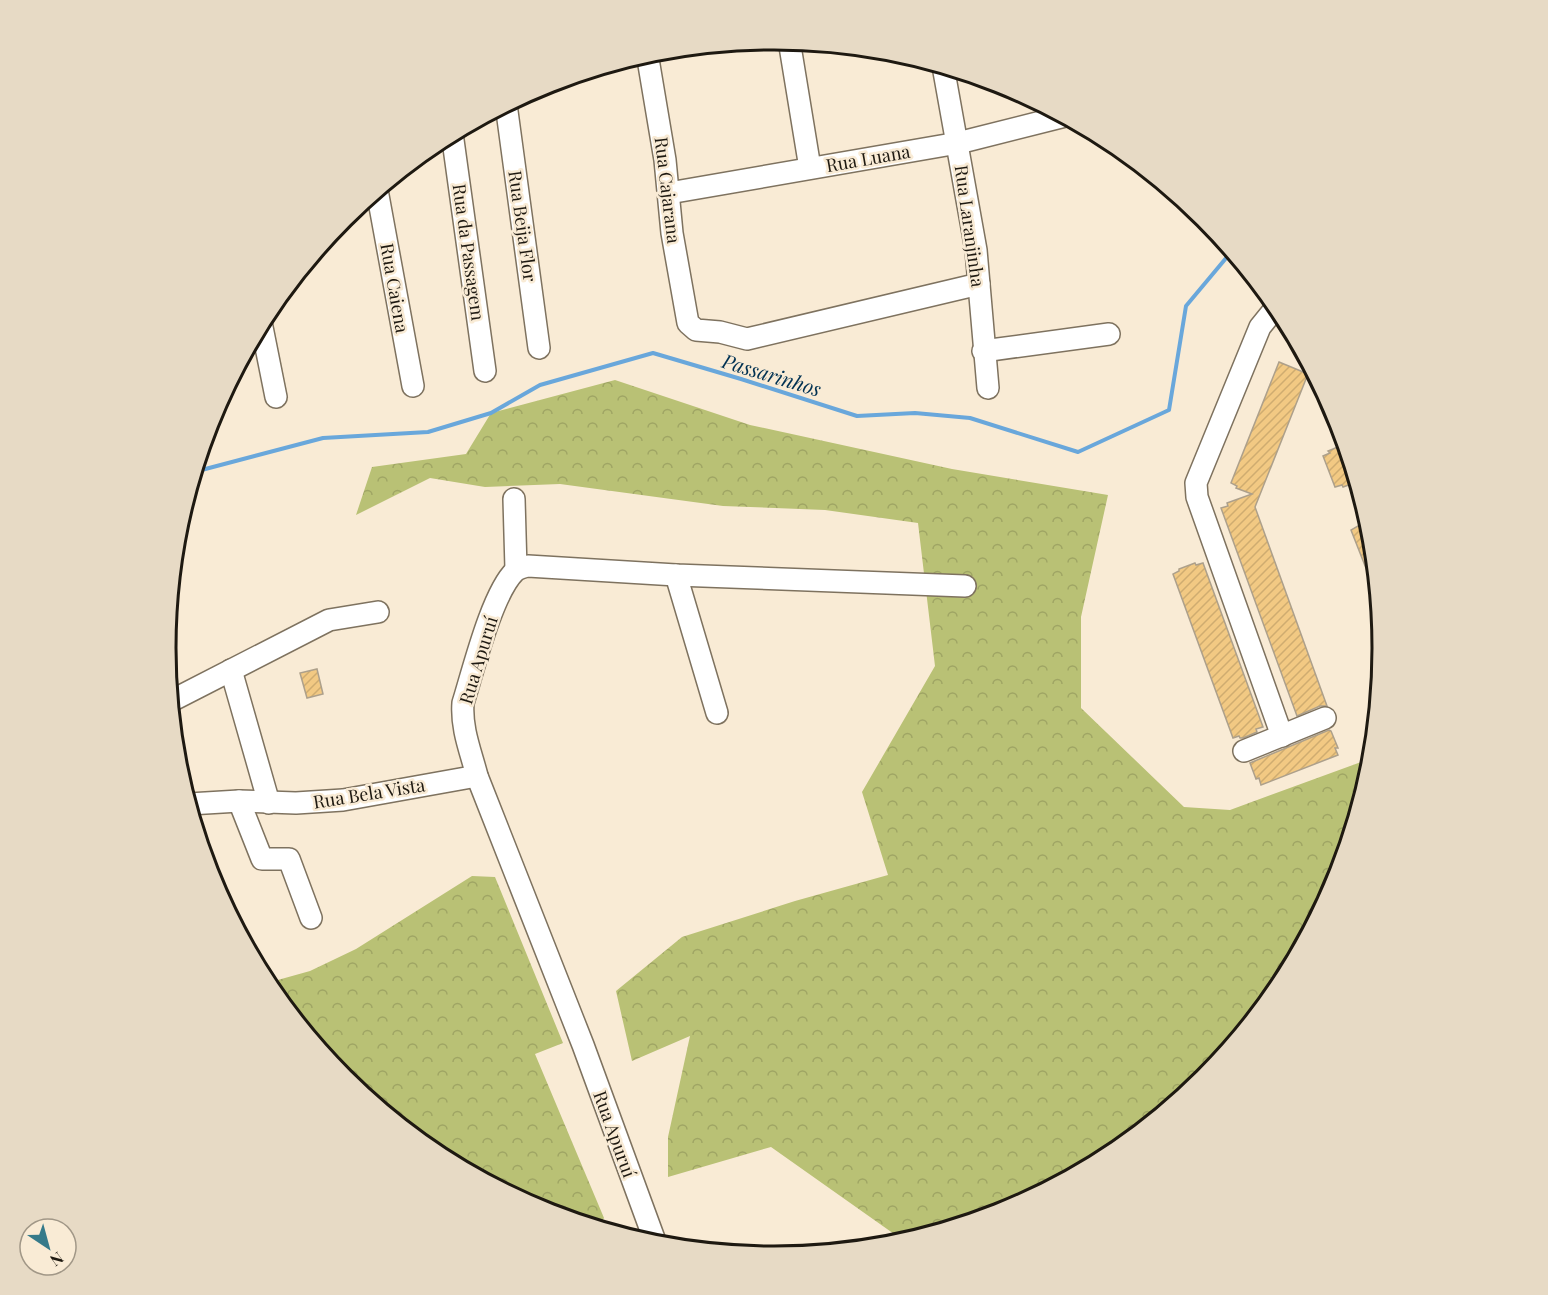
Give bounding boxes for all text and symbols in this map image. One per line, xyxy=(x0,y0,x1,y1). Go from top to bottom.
street label: Rua Cajarana xyxy=(650,135,686,245)
street label: Rua Luana xyxy=(824,139,912,177)
street label: Rua Laranjinha xyxy=(950,163,990,289)
street label: Rua Beija Flor xyxy=(503,169,543,283)
street label: Rua da Passagem xyxy=(448,182,490,322)
street label: Rua Caiena xyxy=(375,241,415,335)
water label: Passarinhos xyxy=(718,346,825,402)
street label: Rua Apuruí xyxy=(453,613,503,707)
street label: Rua Bela Vista xyxy=(311,772,427,814)
street label: Rua Apuruí xyxy=(588,1087,642,1181)
north arrow xyxy=(18,1217,78,1277)
text: N xyxy=(46,1248,68,1272)

